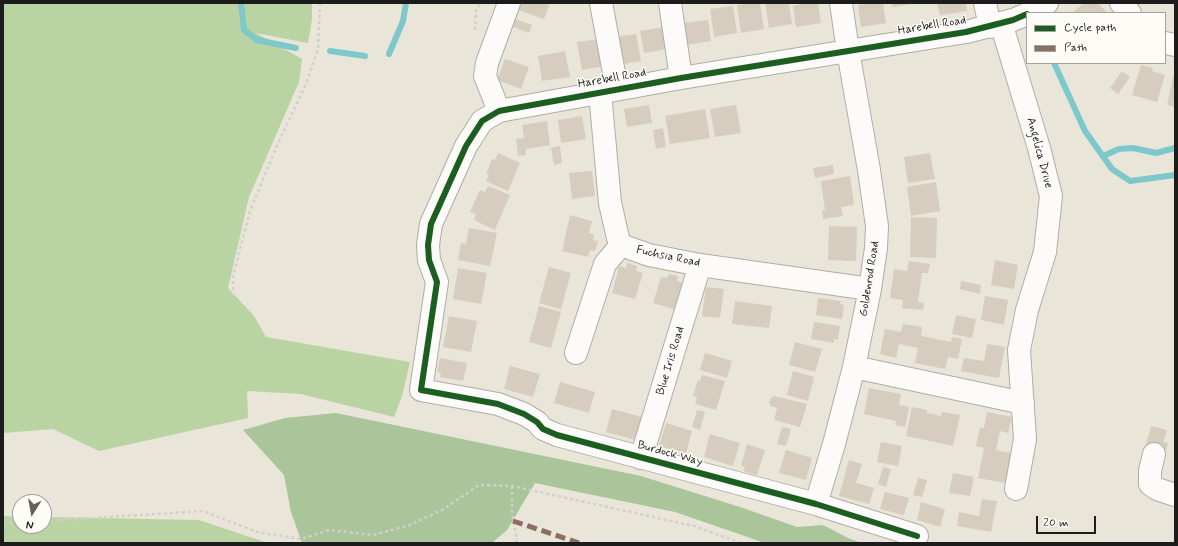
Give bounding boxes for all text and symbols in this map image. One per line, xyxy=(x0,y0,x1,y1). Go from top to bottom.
legend xyxy=(1026,12,1166,64)
street label: Harebell Road xyxy=(897,13,967,39)
text: Cycle path xyxy=(1064,20,1116,36)
text: Path xyxy=(1064,40,1087,56)
street label: Harebell Road xyxy=(577,66,647,92)
street label: Angelica Drive xyxy=(1023,116,1055,190)
street label: Goldenrod Road xyxy=(857,240,883,318)
street label: Fuchsia Road xyxy=(635,243,701,271)
street label: Blue Iris Road xyxy=(654,325,688,397)
street label: Burdock Way xyxy=(636,438,704,470)
north arrow xyxy=(12,494,52,534)
scale bar xyxy=(1038,508,1098,534)
text: 20 m xyxy=(1043,515,1069,531)
text: N xyxy=(25,517,35,532)

